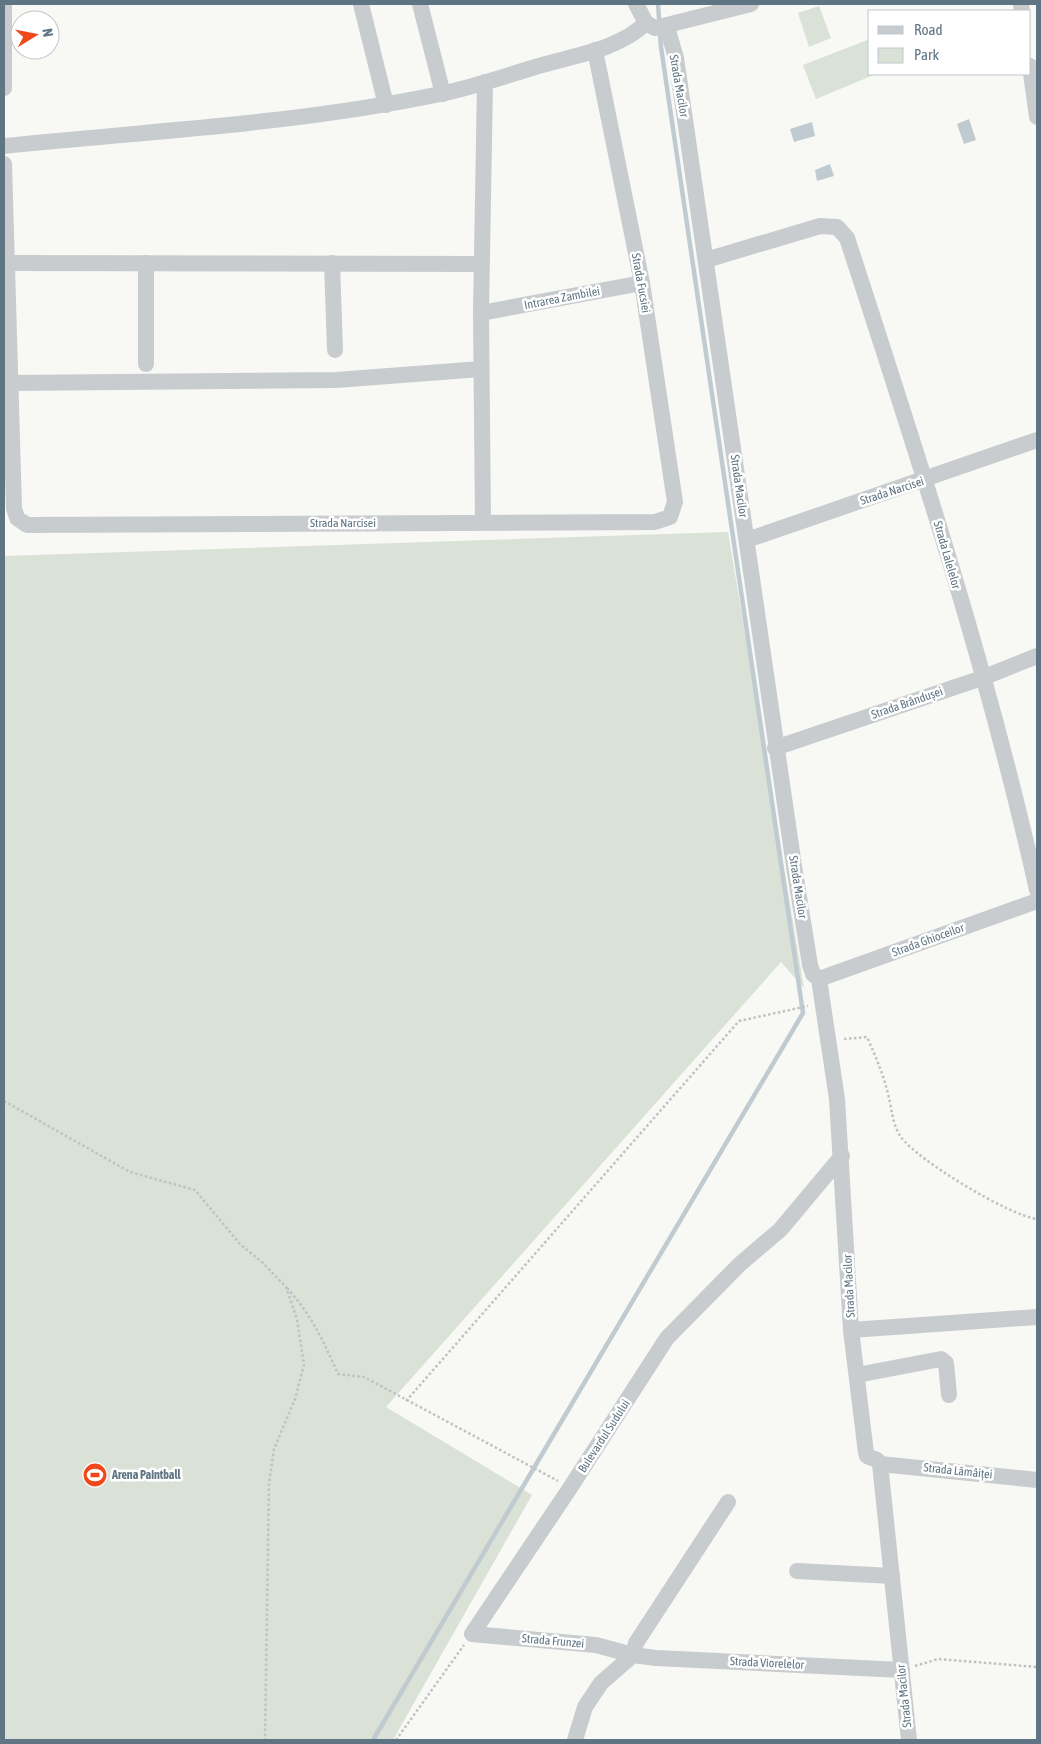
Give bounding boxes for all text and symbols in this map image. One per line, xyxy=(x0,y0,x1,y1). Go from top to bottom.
north arrow xyxy=(10,10,60,60)
legend xyxy=(868,10,1031,75)
text: Road xyxy=(914,21,943,38)
text: N xyxy=(39,27,56,38)
text: Park xyxy=(914,46,939,63)
street label: Strada Macilor xyxy=(667,54,691,119)
street label: Strada Fucsiei xyxy=(629,252,653,314)
street label: Intrarea Zambilei xyxy=(523,284,601,312)
street label: Strada Macilor xyxy=(728,454,750,519)
street label: Strada Narcisei xyxy=(858,474,926,508)
street label: Strada Narcisei xyxy=(310,516,376,530)
street label: Strada Lalelelor xyxy=(931,520,963,591)
street label: Strada Brândușei xyxy=(869,684,945,722)
street label: Strada Macilor xyxy=(786,855,810,920)
street label: Strada Ghioceilor xyxy=(890,920,966,960)
street label: Strada Macilor xyxy=(840,1254,858,1318)
street label: Bulevardul Sudului xyxy=(575,1397,633,1475)
street label: Strada Lămâiței xyxy=(923,1460,993,1482)
sports icon: Arena Paintball xyxy=(82,1462,108,1488)
place label: Arena Paintball xyxy=(111,1468,182,1482)
street label: Strada Frunzei xyxy=(521,1631,585,1651)
street label: Strada Viorelelor xyxy=(730,1654,805,1672)
street label: Strada Macilor xyxy=(894,1663,914,1728)

